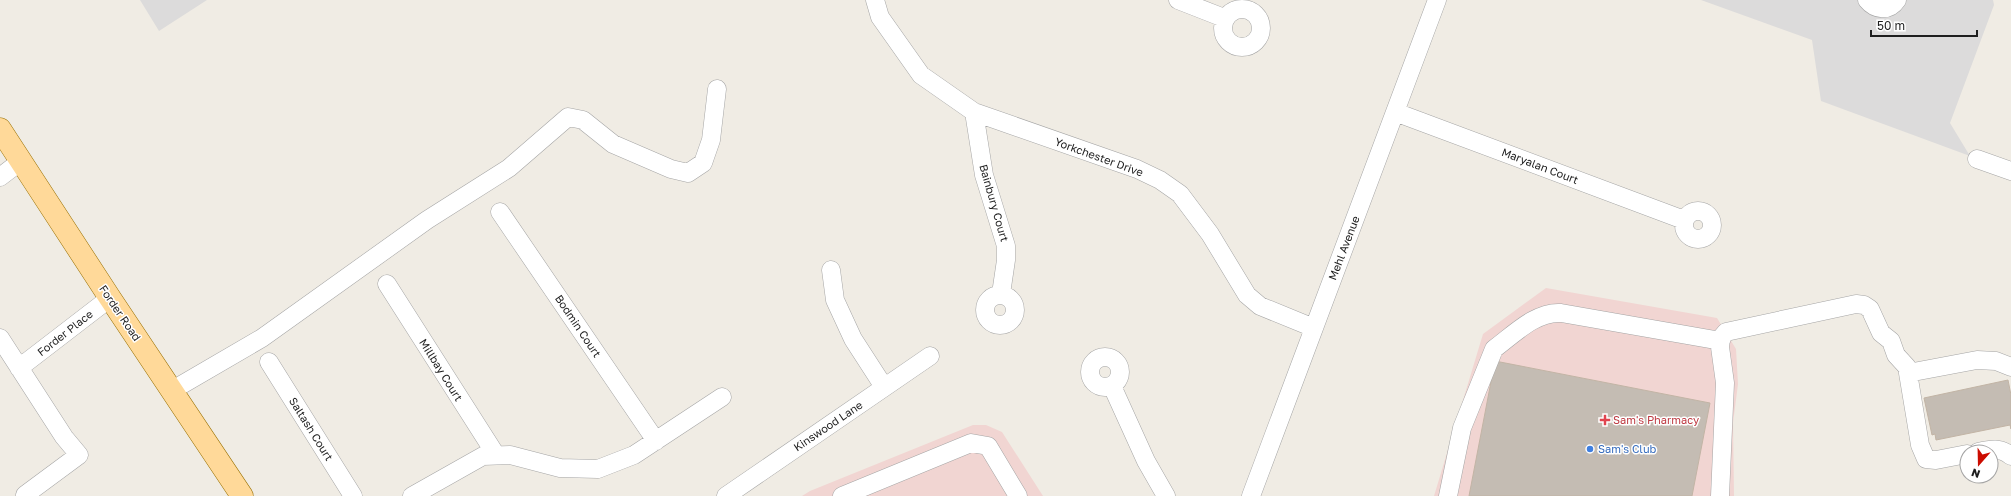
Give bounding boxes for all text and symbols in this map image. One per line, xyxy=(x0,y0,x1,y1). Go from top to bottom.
scale bar xyxy=(1871,12,1977,38)
text: 50 m xyxy=(1877,18,1905,33)
street label: Yorkchester Drive xyxy=(1053,135,1145,179)
street label: Maryalan Court xyxy=(1500,145,1580,186)
street label: Bainbury Court xyxy=(977,163,1012,243)
street label: Mehl Avenue xyxy=(1325,214,1362,282)
street label: Forder Road xyxy=(97,282,144,343)
street label: Bodmin Court xyxy=(553,292,604,359)
street label: Forder Place xyxy=(34,307,95,358)
street label: Millbay Court xyxy=(417,336,466,403)
street label: Saltash Court xyxy=(287,395,336,463)
street label: Kinswood Lane xyxy=(791,398,865,453)
place label: Sam's Pharmacy xyxy=(1613,413,1699,426)
marker: Sam's Pharmacy xyxy=(1600,415,1610,425)
place label: Sam's Club xyxy=(1598,442,1657,455)
marker: Sam's Club xyxy=(1585,444,1595,454)
north arrow xyxy=(1959,444,1999,484)
text: N xyxy=(1969,466,1982,481)

